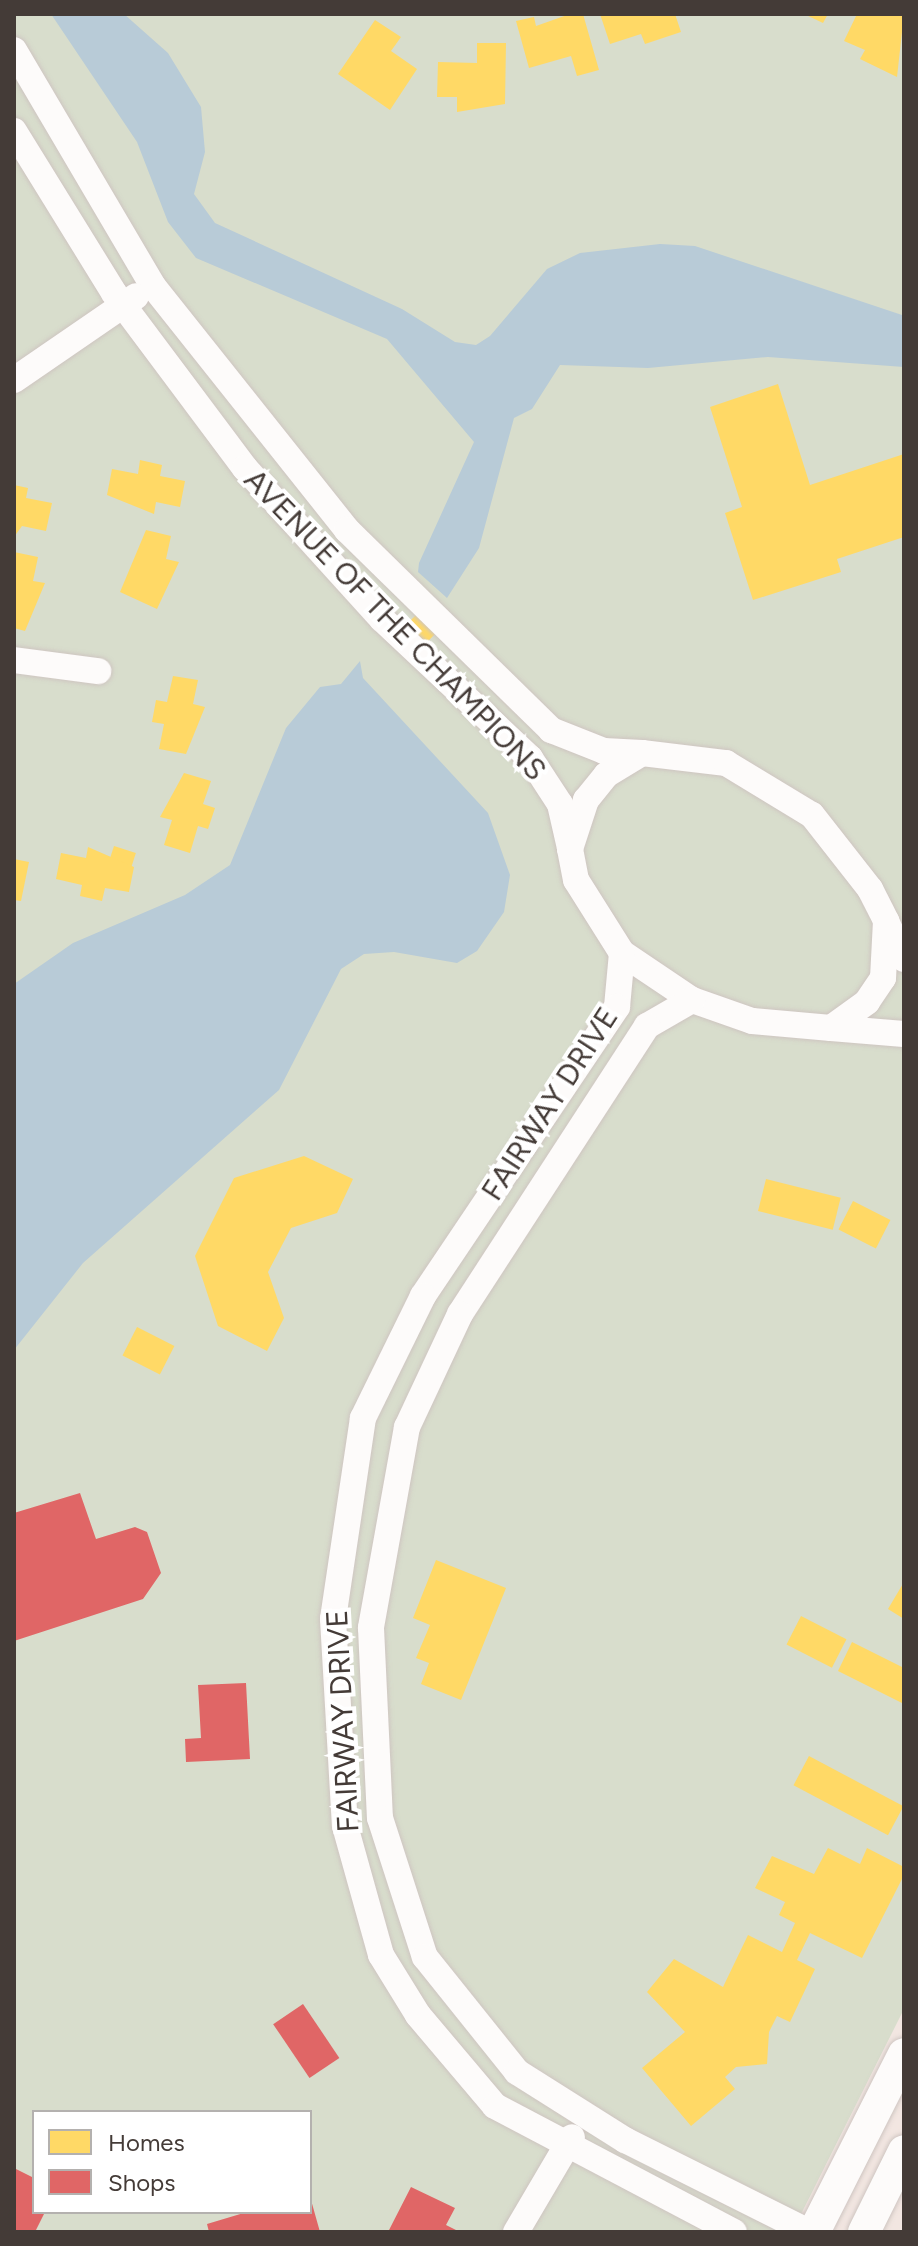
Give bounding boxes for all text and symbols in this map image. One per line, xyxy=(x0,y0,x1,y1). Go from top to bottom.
street label: AVENUE OF THE CHAMPIONS xyxy=(237,462,553,788)
street label: FAIRWAY DRIVE xyxy=(474,1001,626,1207)
street label: FAIRWAY DRIVE xyxy=(319,1609,367,1833)
legend xyxy=(32,2110,312,2214)
text: Homes xyxy=(108,2128,185,2157)
text: Shops xyxy=(108,2168,175,2197)

